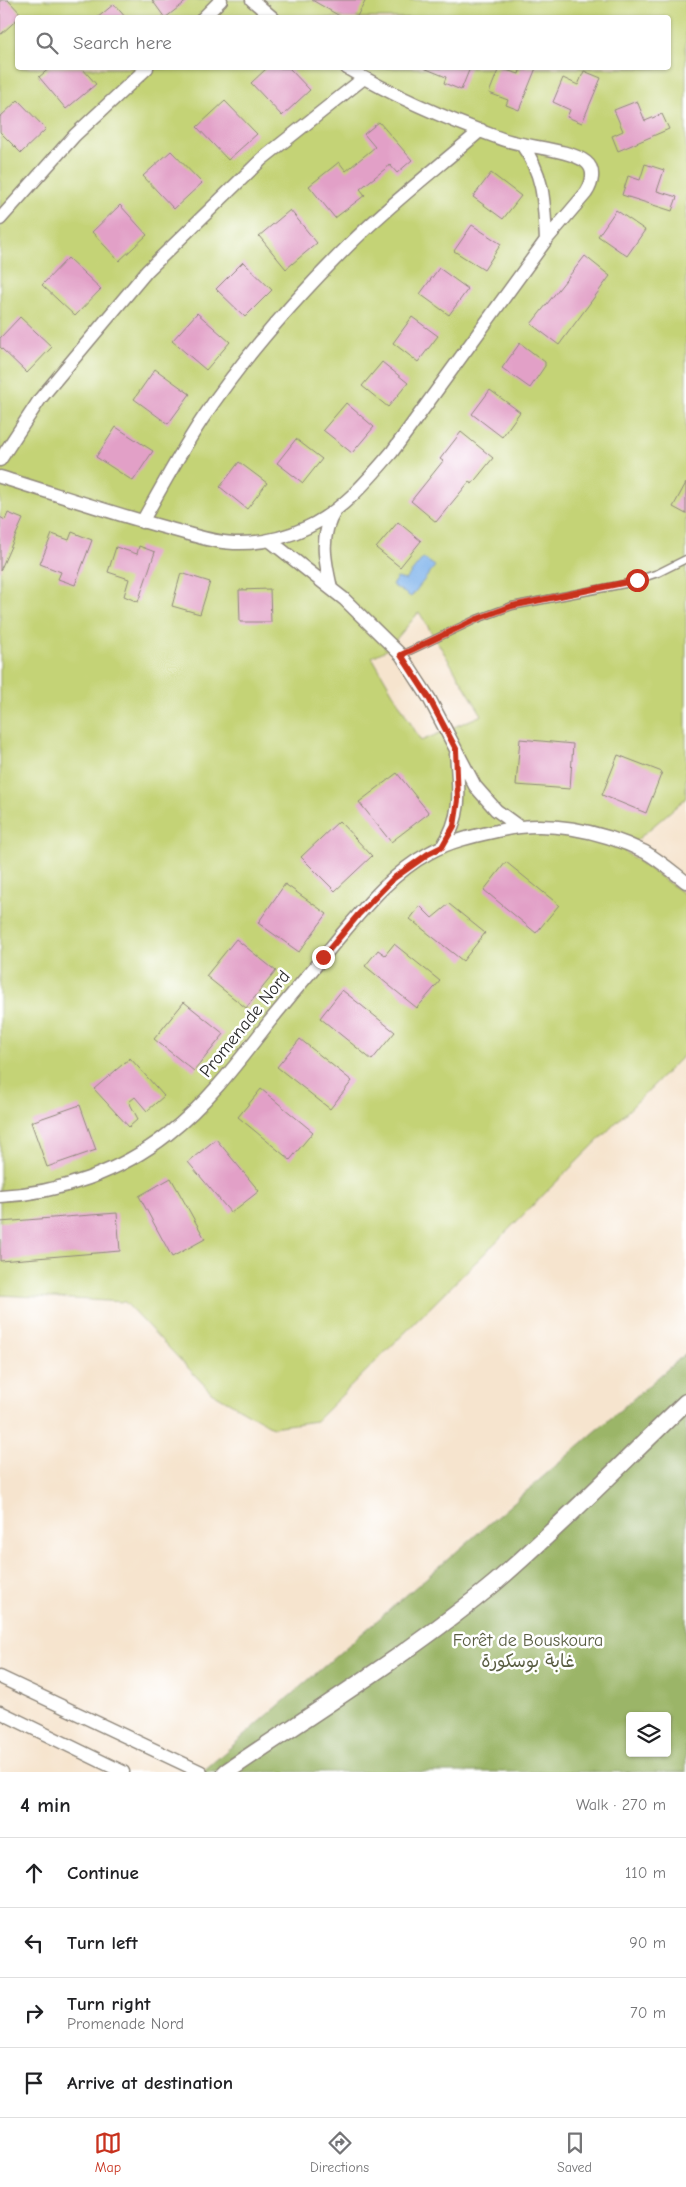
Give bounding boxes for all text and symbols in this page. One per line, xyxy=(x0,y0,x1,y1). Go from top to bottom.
search box xyxy=(15,15,671,70)
icon: search xyxy=(33,29,61,57)
text: Search here xyxy=(73,32,172,54)
route start xyxy=(626,569,649,592)
route end xyxy=(312,946,335,969)
street label: Promenade Nord xyxy=(195,966,295,1082)
park label: Forêt de Bouskoura غابة بوسكورة xyxy=(453,1630,603,1673)
map controls xyxy=(626,1712,671,1757)
button: layers xyxy=(626,1712,671,1757)
text: 4 min xyxy=(20,1793,71,1817)
text: Walk · 270 m xyxy=(576,1796,666,1814)
icon: ahead xyxy=(20,1859,48,1887)
text: Continue xyxy=(67,1862,139,1884)
text: 110 m xyxy=(625,1864,666,1882)
icon: left xyxy=(20,1929,48,1957)
text: Turn left xyxy=(67,1932,138,1954)
text: 90 m xyxy=(629,1934,666,1952)
text: Turn right xyxy=(67,1993,151,2015)
icon: right xyxy=(20,1999,48,2027)
text: 70 m xyxy=(630,2004,666,2022)
text: Promenade Nord xyxy=(67,2015,184,2033)
icon: arrive xyxy=(20,2069,48,2097)
text: Arrive at destination xyxy=(67,2072,233,2094)
tab: Map xyxy=(94,2129,122,2176)
tab: Directions xyxy=(310,2129,369,2176)
tab: Saved xyxy=(557,2129,592,2176)

